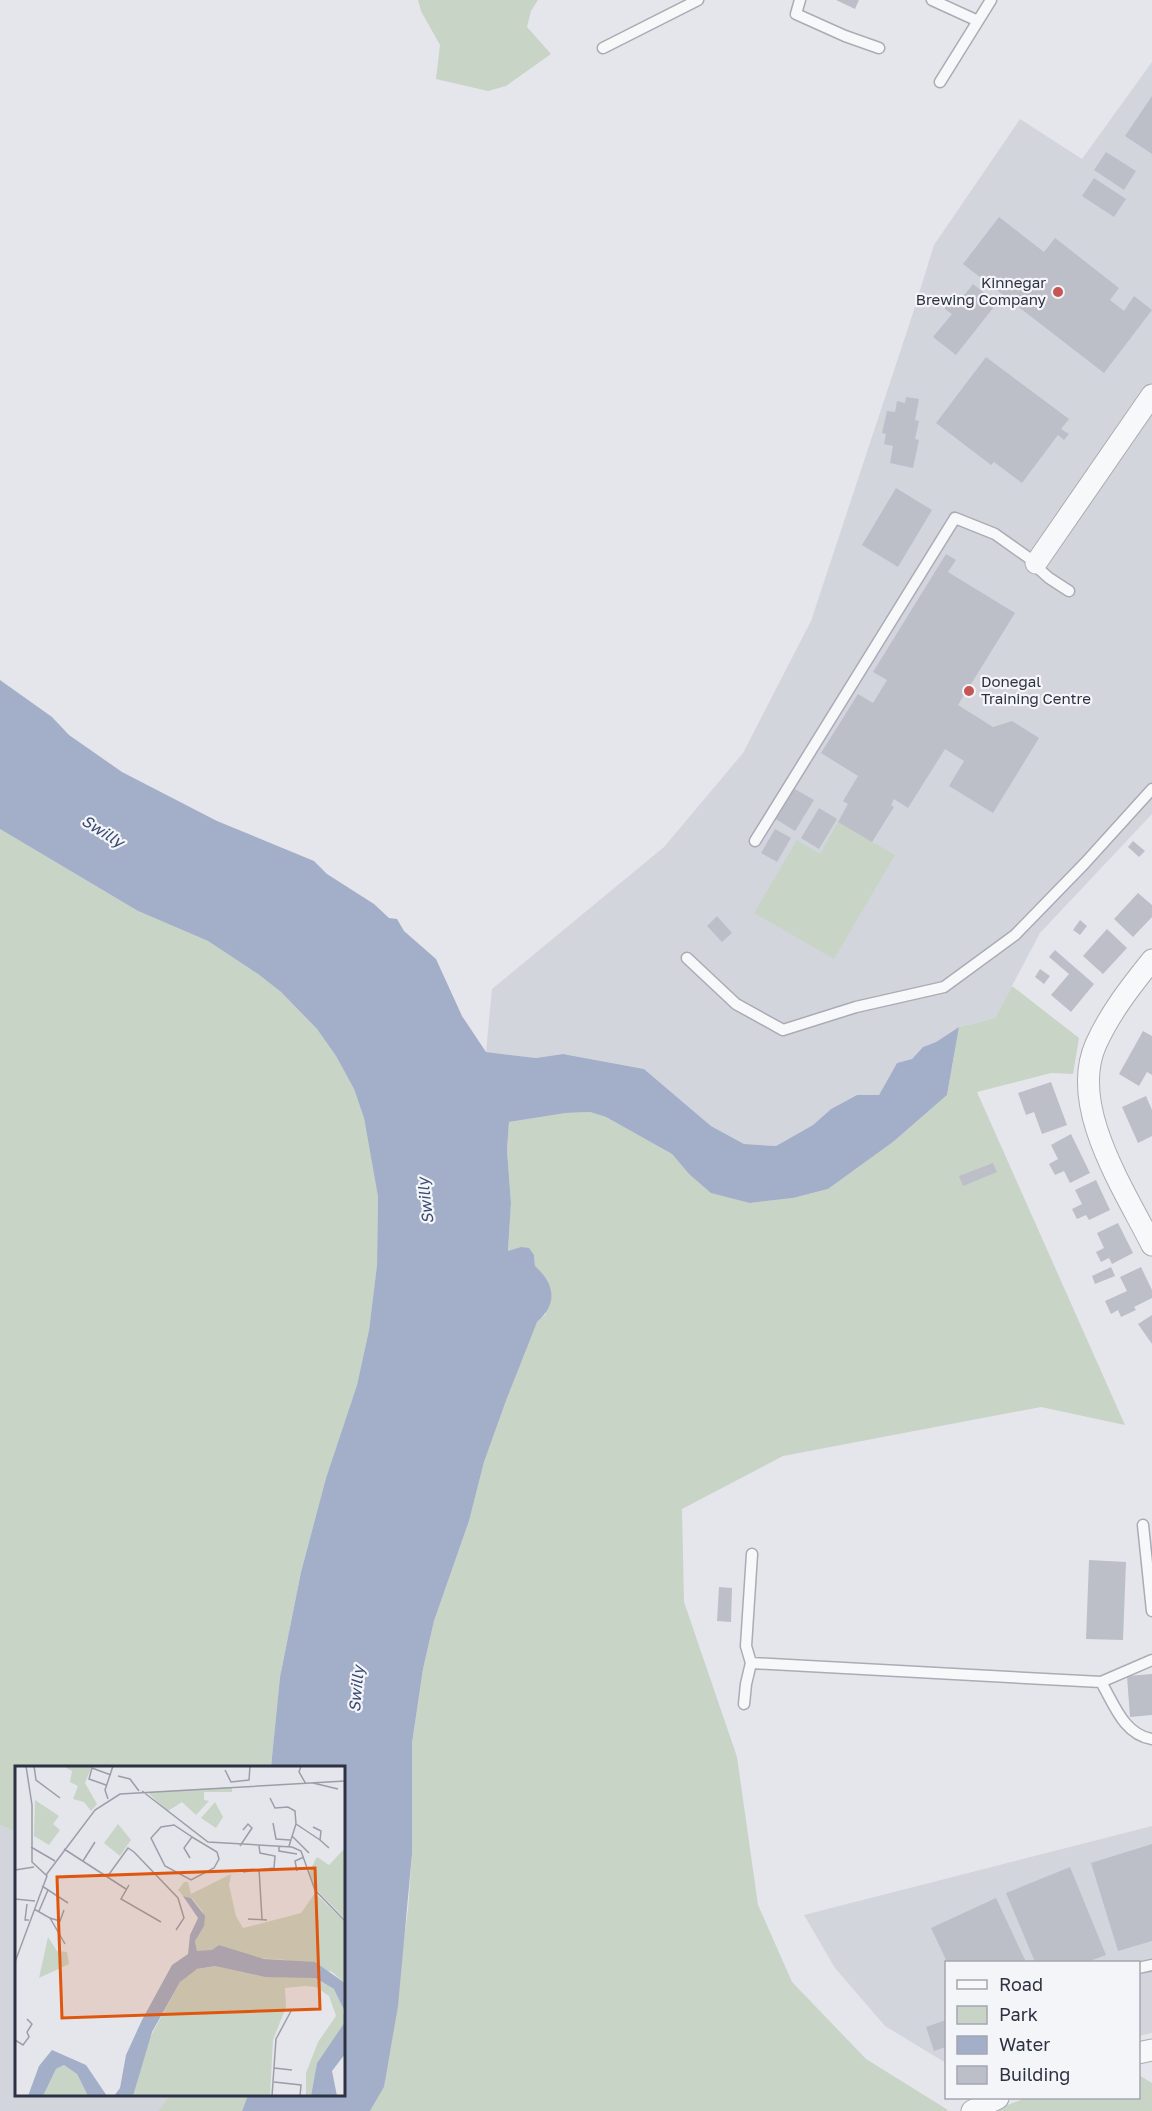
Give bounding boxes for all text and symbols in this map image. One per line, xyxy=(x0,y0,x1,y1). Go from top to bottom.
place label: Kinnegar Brewing Company xyxy=(916,273,1047,308)
marker: Kinnegar Brewing Company xyxy=(1051,285,1065,299)
place label: Donegal Training Centre xyxy=(981,672,1091,707)
marker: Donegal Training Centre xyxy=(962,684,976,698)
water label: Swilly xyxy=(78,810,130,853)
water label: Swilly xyxy=(412,1175,438,1225)
water label: Swilly xyxy=(344,1663,368,1713)
inset map xyxy=(15,1766,345,2096)
legend xyxy=(945,1961,1140,2099)
text: Road xyxy=(999,1973,1043,1995)
text: Park xyxy=(999,2003,1038,2025)
text: Water xyxy=(999,2033,1050,2055)
text: Building xyxy=(999,2063,1070,2085)

